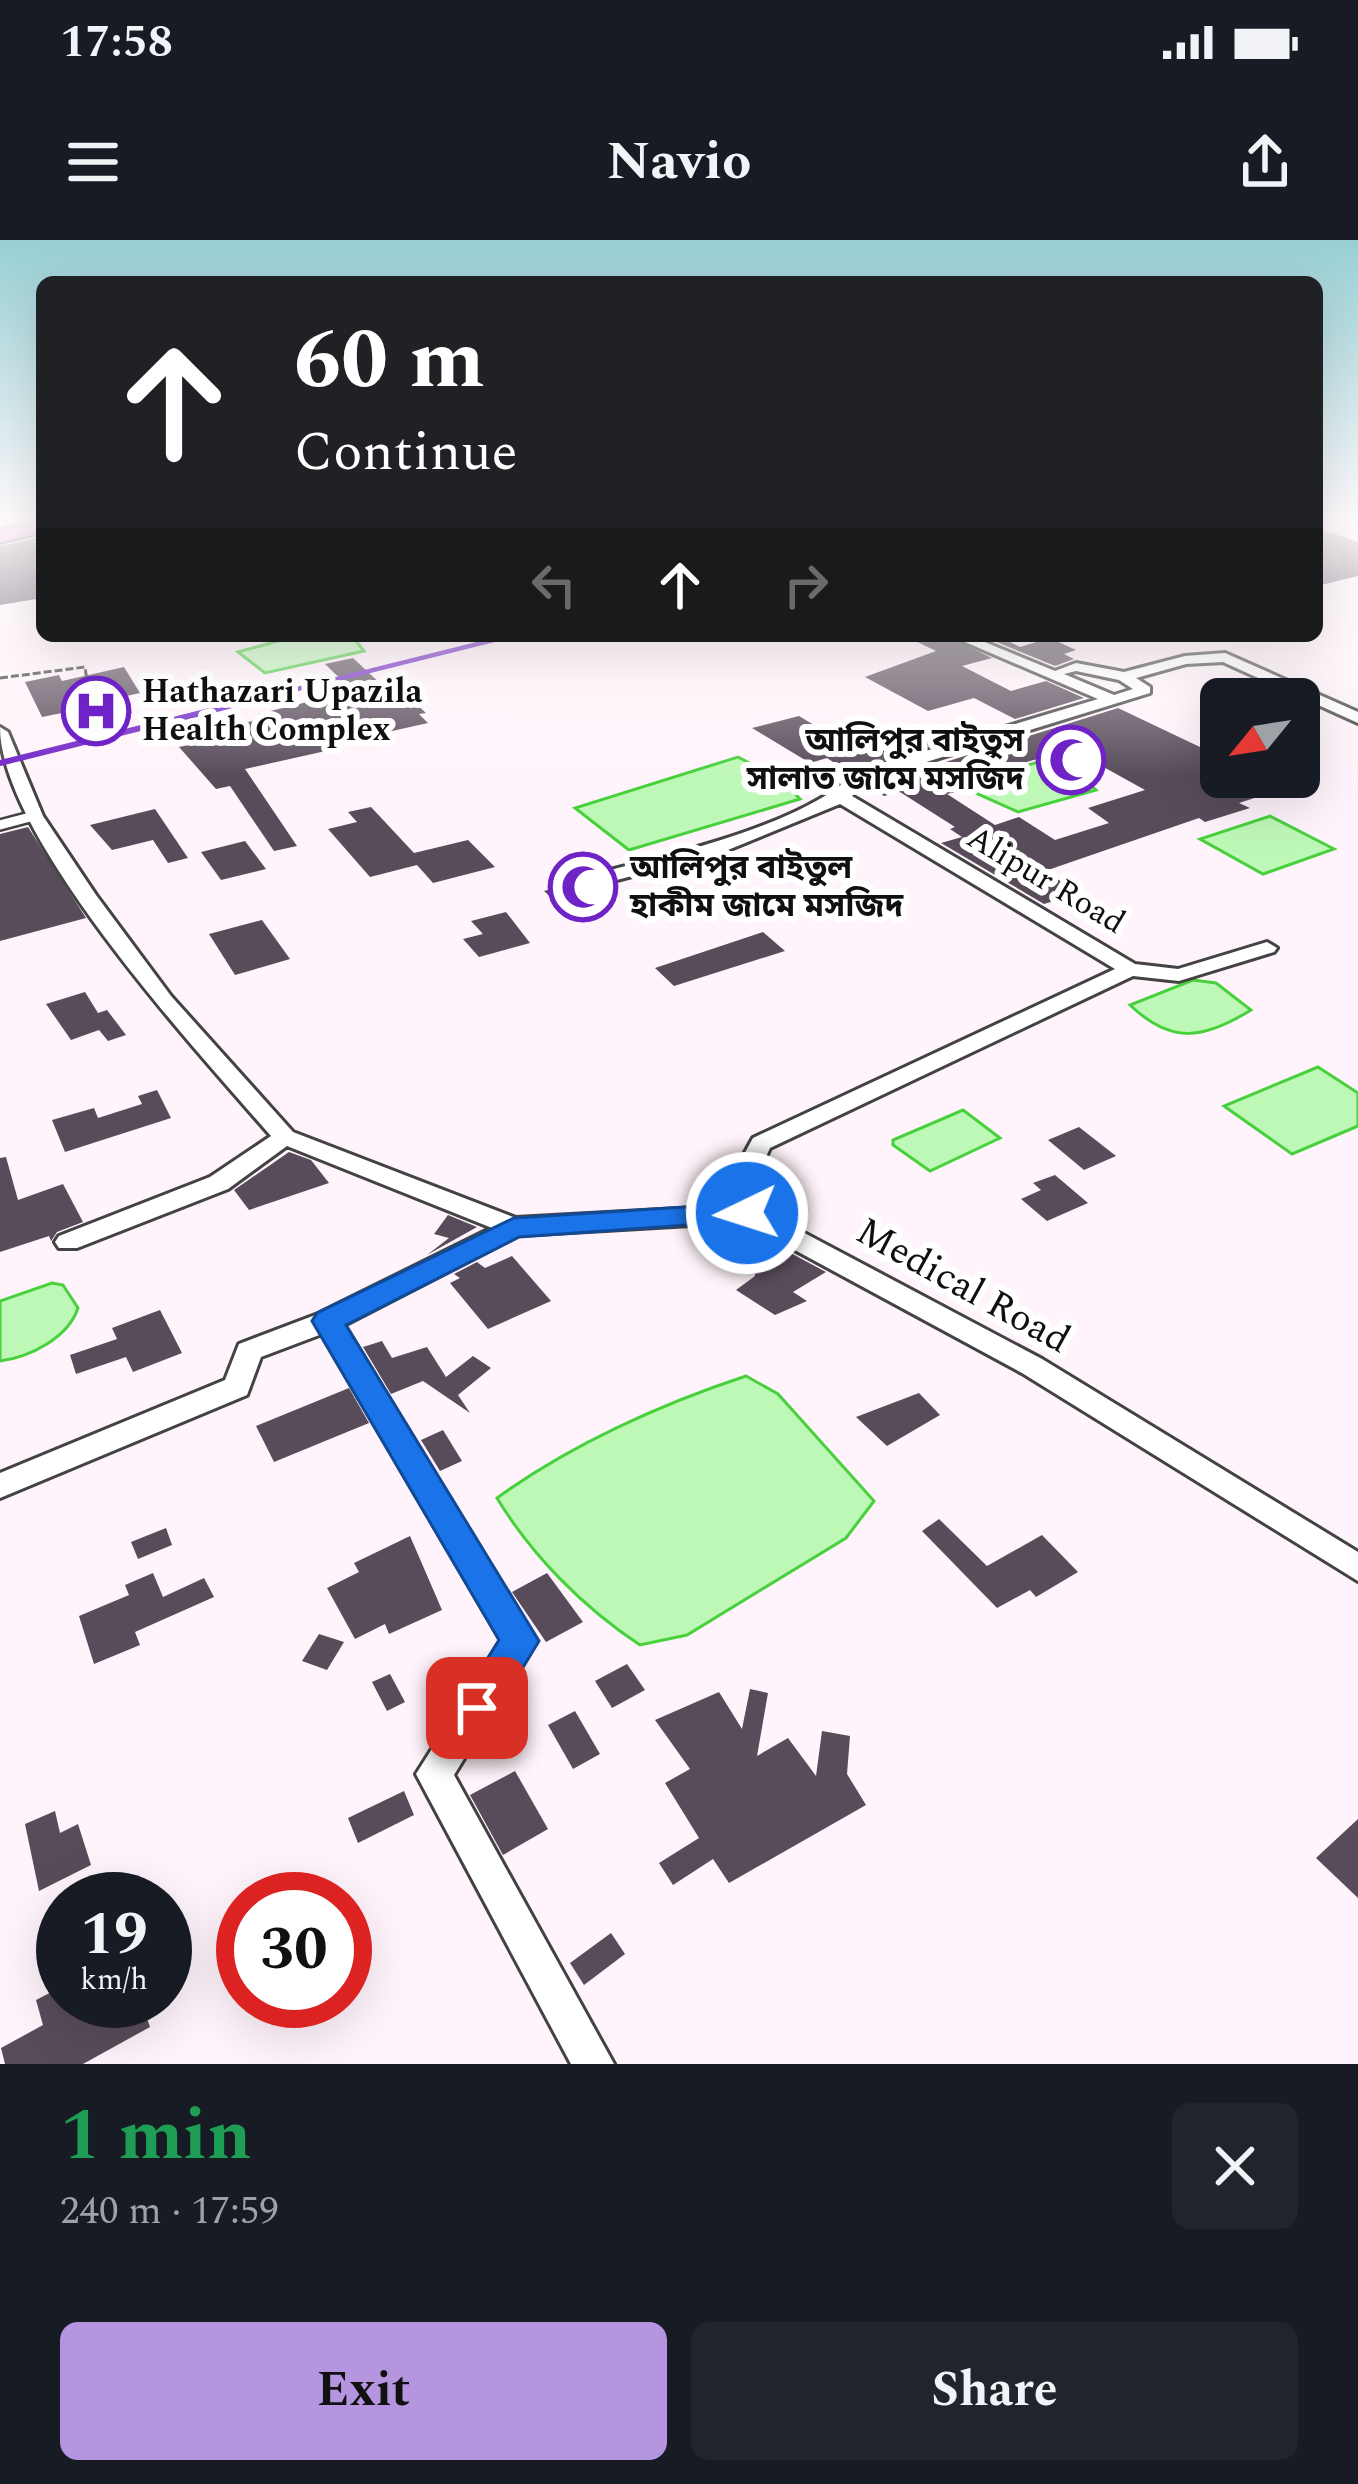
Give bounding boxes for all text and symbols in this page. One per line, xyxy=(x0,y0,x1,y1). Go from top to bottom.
text: 17:58 xyxy=(60,8,173,77)
text: Navio xyxy=(606,121,752,203)
icon: menu xyxy=(60,129,126,195)
icon: share xyxy=(1232,129,1298,195)
text: 60 m xyxy=(294,297,485,425)
icon: ahead xyxy=(96,324,252,480)
text: Continue xyxy=(294,412,518,494)
icon: left xyxy=(521,552,587,618)
icon: ahead xyxy=(647,552,713,618)
icon: right xyxy=(773,552,839,618)
place label: Hathazari Upazila Health Complex xyxy=(142,667,422,755)
hospital icon: Hathazari Upazila Health Complex xyxy=(61,676,131,746)
north arrow xyxy=(1200,678,1320,798)
map controls xyxy=(1200,678,1320,798)
place label: আলিপুর বাইতুস সালাত জামে মসজিদ xyxy=(746,716,1025,804)
mosque icon: আলিপুর বাইতুস সালাত জামে মসজিদ xyxy=(1036,725,1106,795)
street label: Alipur Road xyxy=(957,813,1135,947)
place label: আলিপুর বাইতুল হাকীম জামে মসজিদ xyxy=(629,843,904,931)
mosque icon: আলিপুর বাইতুল হাকীম জামে মসজিদ xyxy=(548,852,618,922)
position arrow xyxy=(684,1150,810,1276)
street label: Medical Road xyxy=(845,1203,1081,1369)
pin xyxy=(426,1657,528,1759)
icon: arrive xyxy=(444,1675,510,1741)
speed limit sign: 30 xyxy=(216,1872,372,2028)
text: 19 xyxy=(80,1889,148,1981)
text: km/h xyxy=(80,1957,148,2003)
text: 1 min xyxy=(60,2082,252,2191)
button: close xyxy=(1172,2103,1298,2229)
text: 240 m · 17:59 xyxy=(60,2182,279,2241)
button: Exit xyxy=(60,2322,667,2460)
button: Share xyxy=(691,2322,1298,2460)

